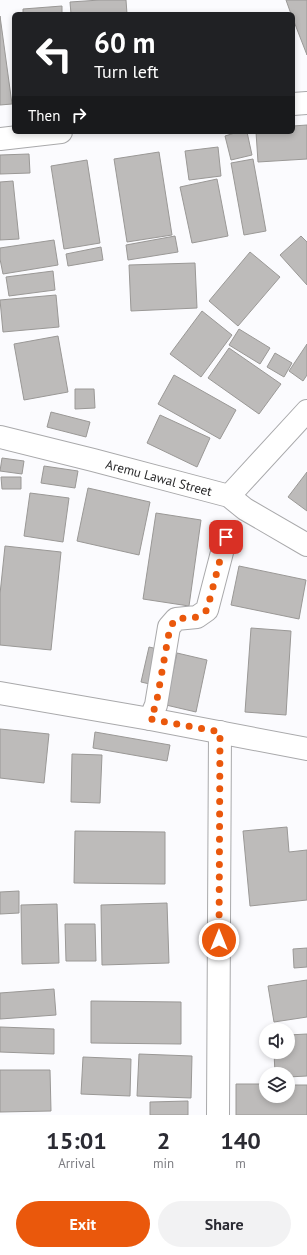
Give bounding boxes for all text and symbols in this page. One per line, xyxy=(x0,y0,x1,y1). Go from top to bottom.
text: 60 m xyxy=(94,24,155,61)
icon: left xyxy=(28,28,80,80)
text: Turn left xyxy=(94,60,159,83)
icon: right xyxy=(68,104,90,126)
text: Then xyxy=(28,106,60,125)
street label: Aremu Lawal Street xyxy=(104,455,214,500)
pin xyxy=(209,520,243,554)
icon: arrive xyxy=(215,526,237,548)
position arrow xyxy=(198,919,240,961)
map controls xyxy=(259,1023,295,1103)
button: sound xyxy=(259,1023,295,1059)
button: layers xyxy=(259,1067,295,1103)
text: 15:01 xyxy=(46,1125,107,1156)
text: 2 xyxy=(157,1125,170,1156)
text: 140 xyxy=(220,1125,261,1156)
text: Arrival xyxy=(58,1155,95,1172)
text: min xyxy=(153,1155,174,1172)
text: m xyxy=(235,1155,246,1172)
button: Exit xyxy=(16,1201,150,1247)
button: Share xyxy=(158,1201,291,1247)

